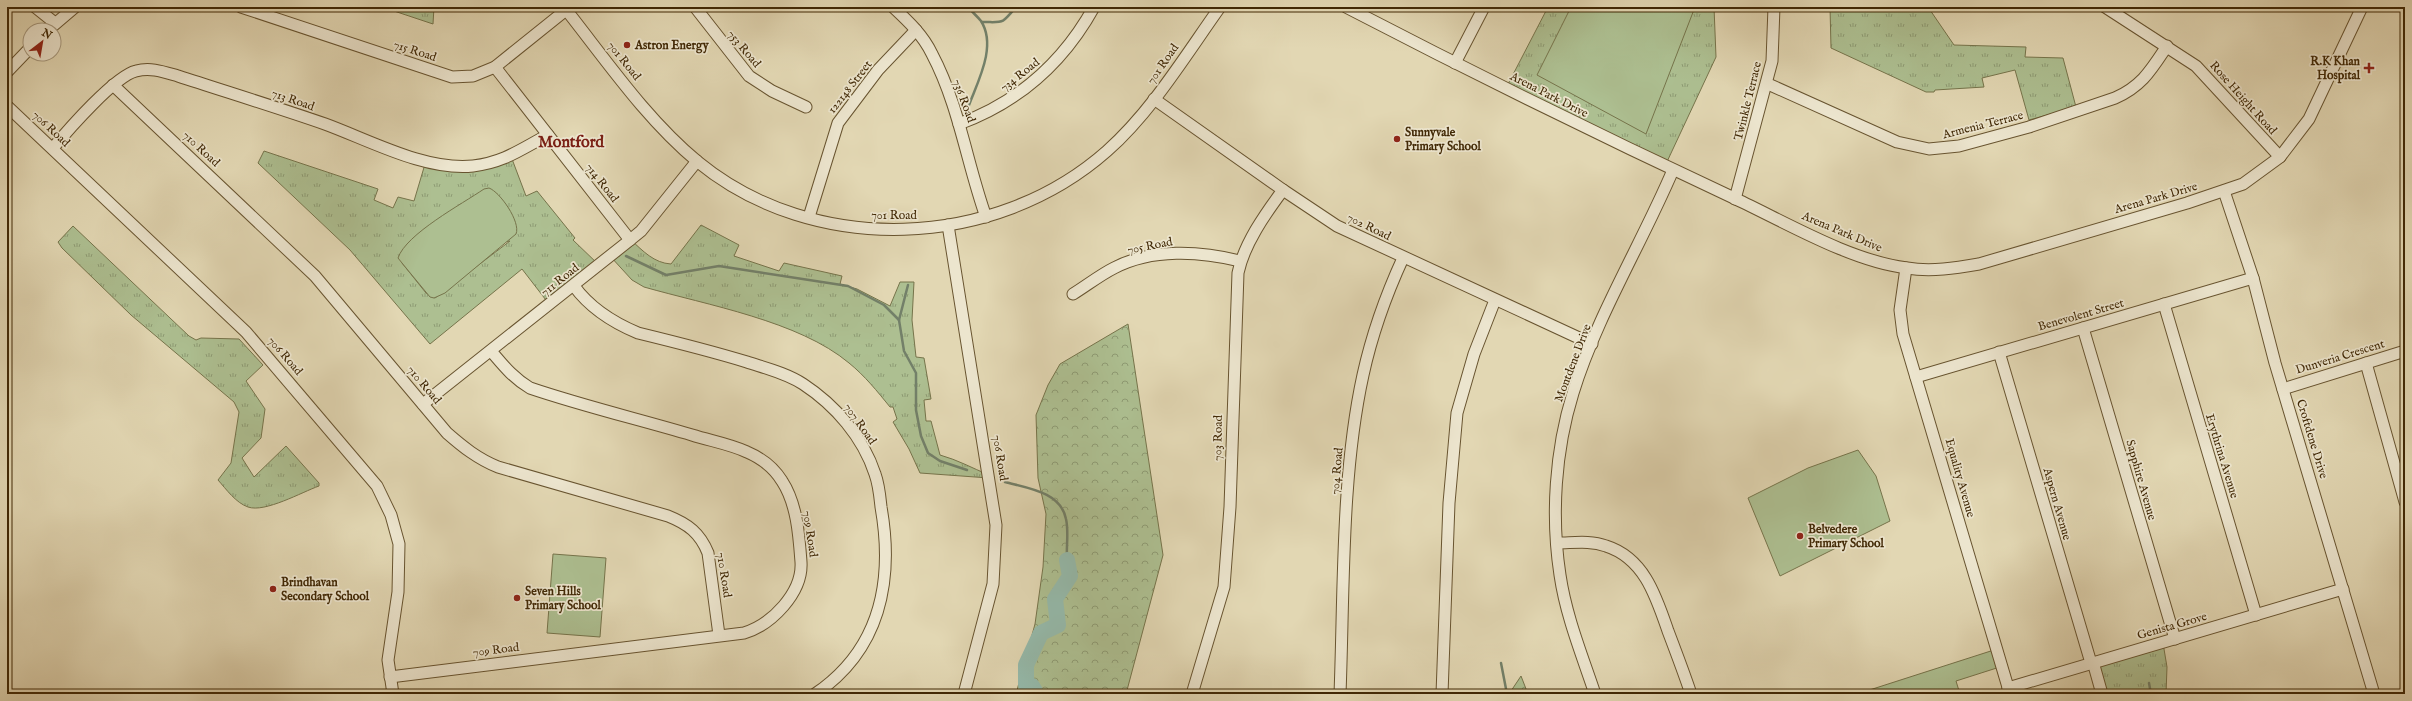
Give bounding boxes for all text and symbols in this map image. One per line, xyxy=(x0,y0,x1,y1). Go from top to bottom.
north arrow xyxy=(22,22,62,62)
text: N xyxy=(38,25,55,43)
street label: 753 Road xyxy=(724,27,764,71)
street label: 715 Road xyxy=(392,37,439,65)
place label: Astron Energy xyxy=(634,38,710,54)
street label: 701 Road xyxy=(604,39,645,84)
marker: Astron Energy xyxy=(622,40,632,50)
street label: 701 Road xyxy=(1144,41,1183,87)
place label: R.K Khan Hospital xyxy=(2310,54,2361,84)
street label: 734 Road xyxy=(997,55,1043,95)
street label: 122148 Street xyxy=(825,57,875,117)
street label: Rose Height Road xyxy=(2206,58,2280,138)
street label: Twinkle Terrace xyxy=(1731,59,1765,142)
marker: R.K Khan Hospital xyxy=(2363,62,2375,74)
street label: Arena Park Drive xyxy=(1507,68,1591,121)
street label: 736 Road xyxy=(949,77,979,125)
street label: 713 Road xyxy=(270,86,317,114)
street label: 706 Road xyxy=(29,108,73,151)
street label: Armenia Terrace xyxy=(1940,108,2025,143)
place label: Sunnyvale Primary School xyxy=(1405,125,1481,155)
street label: 710 Road xyxy=(179,128,223,170)
district label: Montford xyxy=(538,133,605,153)
marker: Sunnyvale Primary School xyxy=(1392,134,1402,144)
street label: 714 Road xyxy=(582,160,622,206)
street label: Arena Park Drive xyxy=(2112,179,2200,217)
street label: 701 Road xyxy=(871,208,917,223)
street label: Arena Park Drive xyxy=(1799,208,1885,256)
street label: 702 Road xyxy=(1345,210,1394,244)
street label: 705 Road xyxy=(1126,234,1174,258)
street label: 711 Road xyxy=(538,260,583,300)
street label: Benevolent Street xyxy=(2036,296,2126,334)
street label: Montdene Drive xyxy=(1551,321,1595,404)
street label: 706 Road xyxy=(264,334,306,379)
street label: Dunveria Crescent xyxy=(2294,336,2386,378)
street label: 710 Road xyxy=(404,363,445,408)
street label: Croftdene Drive xyxy=(2293,397,2331,481)
street label: 707 Road xyxy=(840,400,880,448)
street label: Erythrina Avenue xyxy=(2202,412,2242,501)
street label: 703 Road xyxy=(1210,414,1226,461)
street label: 706 Road xyxy=(989,434,1011,483)
street label: Equality Avenue xyxy=(1941,437,1979,520)
street label: Sapphire Avenue xyxy=(2121,438,2160,523)
street label: 704 Road xyxy=(1327,446,1347,495)
street label: Aspern Avenue xyxy=(2038,465,2075,543)
street label: 709 Road xyxy=(799,510,821,559)
place label: Belvedere Primary School xyxy=(1808,522,1884,552)
marker: Belvedere Primary School xyxy=(1795,531,1805,541)
street label: 710 Road xyxy=(713,551,735,599)
place label: Brindhavan Secondary School xyxy=(281,575,370,605)
marker: Brindhavan Secondary School xyxy=(268,584,278,594)
place label: Seven Hills Primary School xyxy=(525,584,601,614)
marker: Seven Hills Primary School xyxy=(512,593,522,603)
street label: Genista Grove xyxy=(2135,609,2209,643)
street label: 709 Road xyxy=(472,640,521,660)

